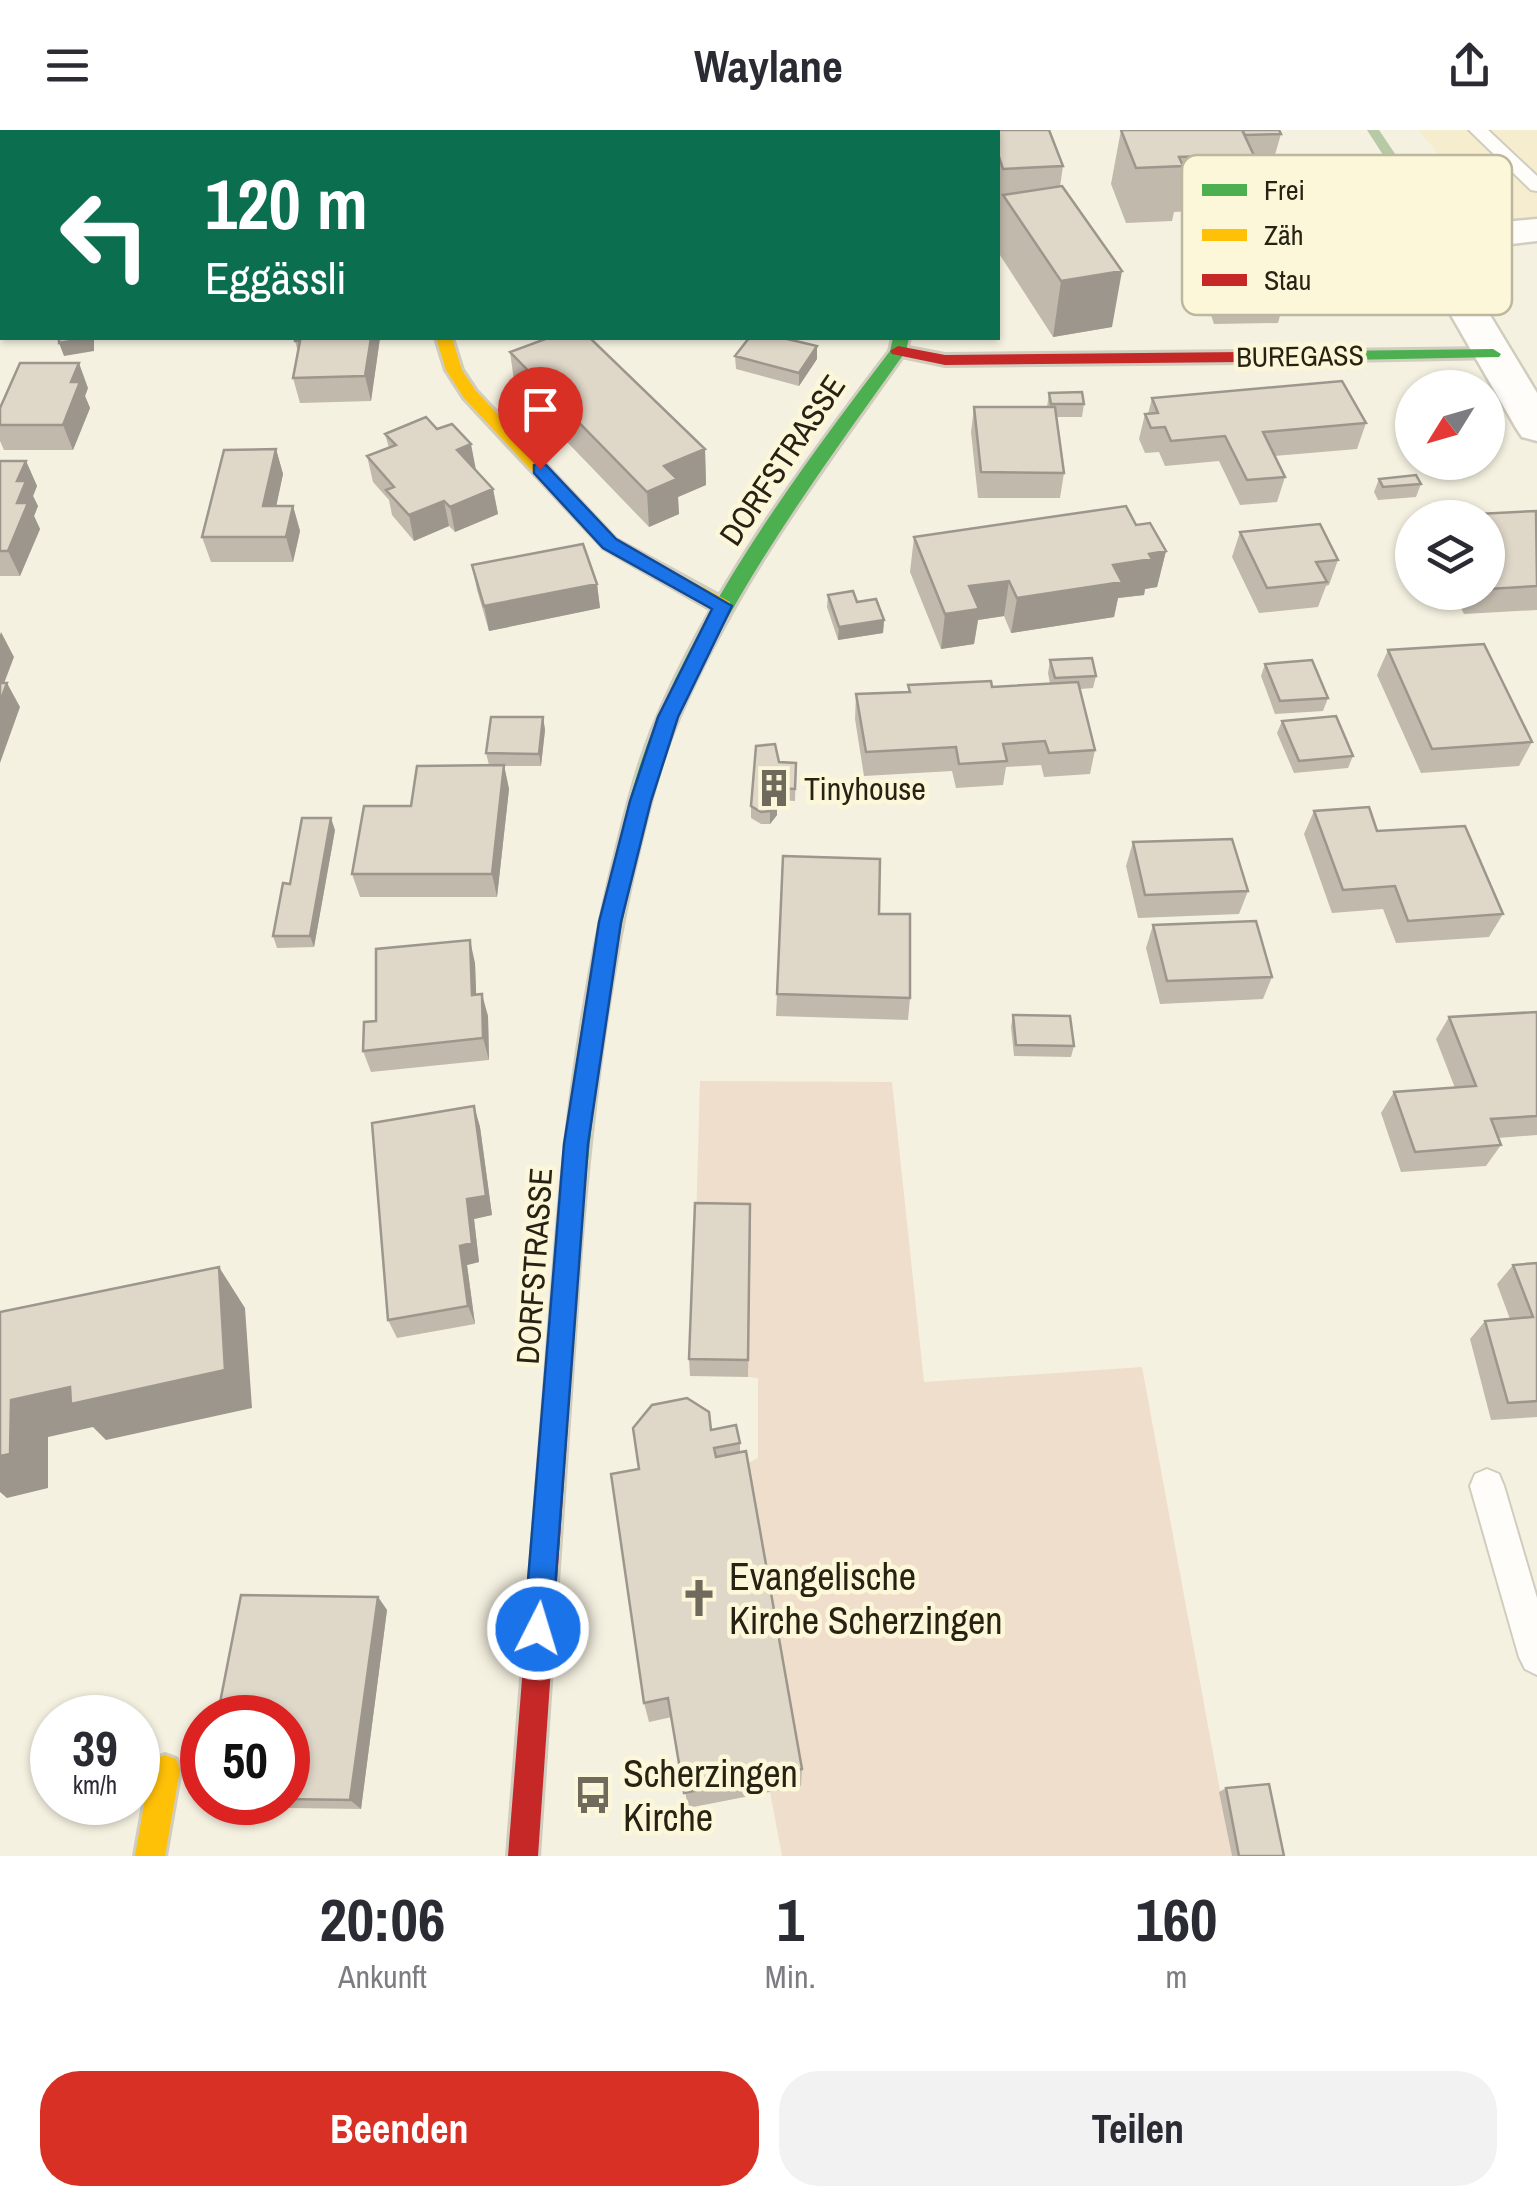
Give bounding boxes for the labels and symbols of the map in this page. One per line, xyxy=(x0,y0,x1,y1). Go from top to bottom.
legend xyxy=(1182,155,1512,315)
text: Frei xyxy=(1264,171,1305,209)
text: Zäh xyxy=(1264,216,1304,254)
text: Stau xyxy=(1264,261,1311,299)
street label: BUREGASS xyxy=(1236,336,1364,376)
street label: DORFSTRASSE xyxy=(709,366,855,554)
pin xyxy=(498,367,583,470)
north arrow xyxy=(1395,370,1505,480)
building icon: Tinyhouse xyxy=(753,767,795,809)
place label: Tinyhouse xyxy=(804,767,926,810)
street label: DORFSTRASSE xyxy=(506,1166,562,1366)
place label: Evangelische Kirche Scherzingen xyxy=(729,1551,1003,1646)
position arrow xyxy=(486,1577,590,1681)
church icon: Evangelische Kirche Scherzingen xyxy=(678,1577,720,1619)
speed limit sign: 50 xyxy=(180,1695,310,1825)
place label: Scherzingen Kirche xyxy=(623,1748,798,1843)
bus stop icon: Scherzingen Kirche xyxy=(572,1774,614,1816)

